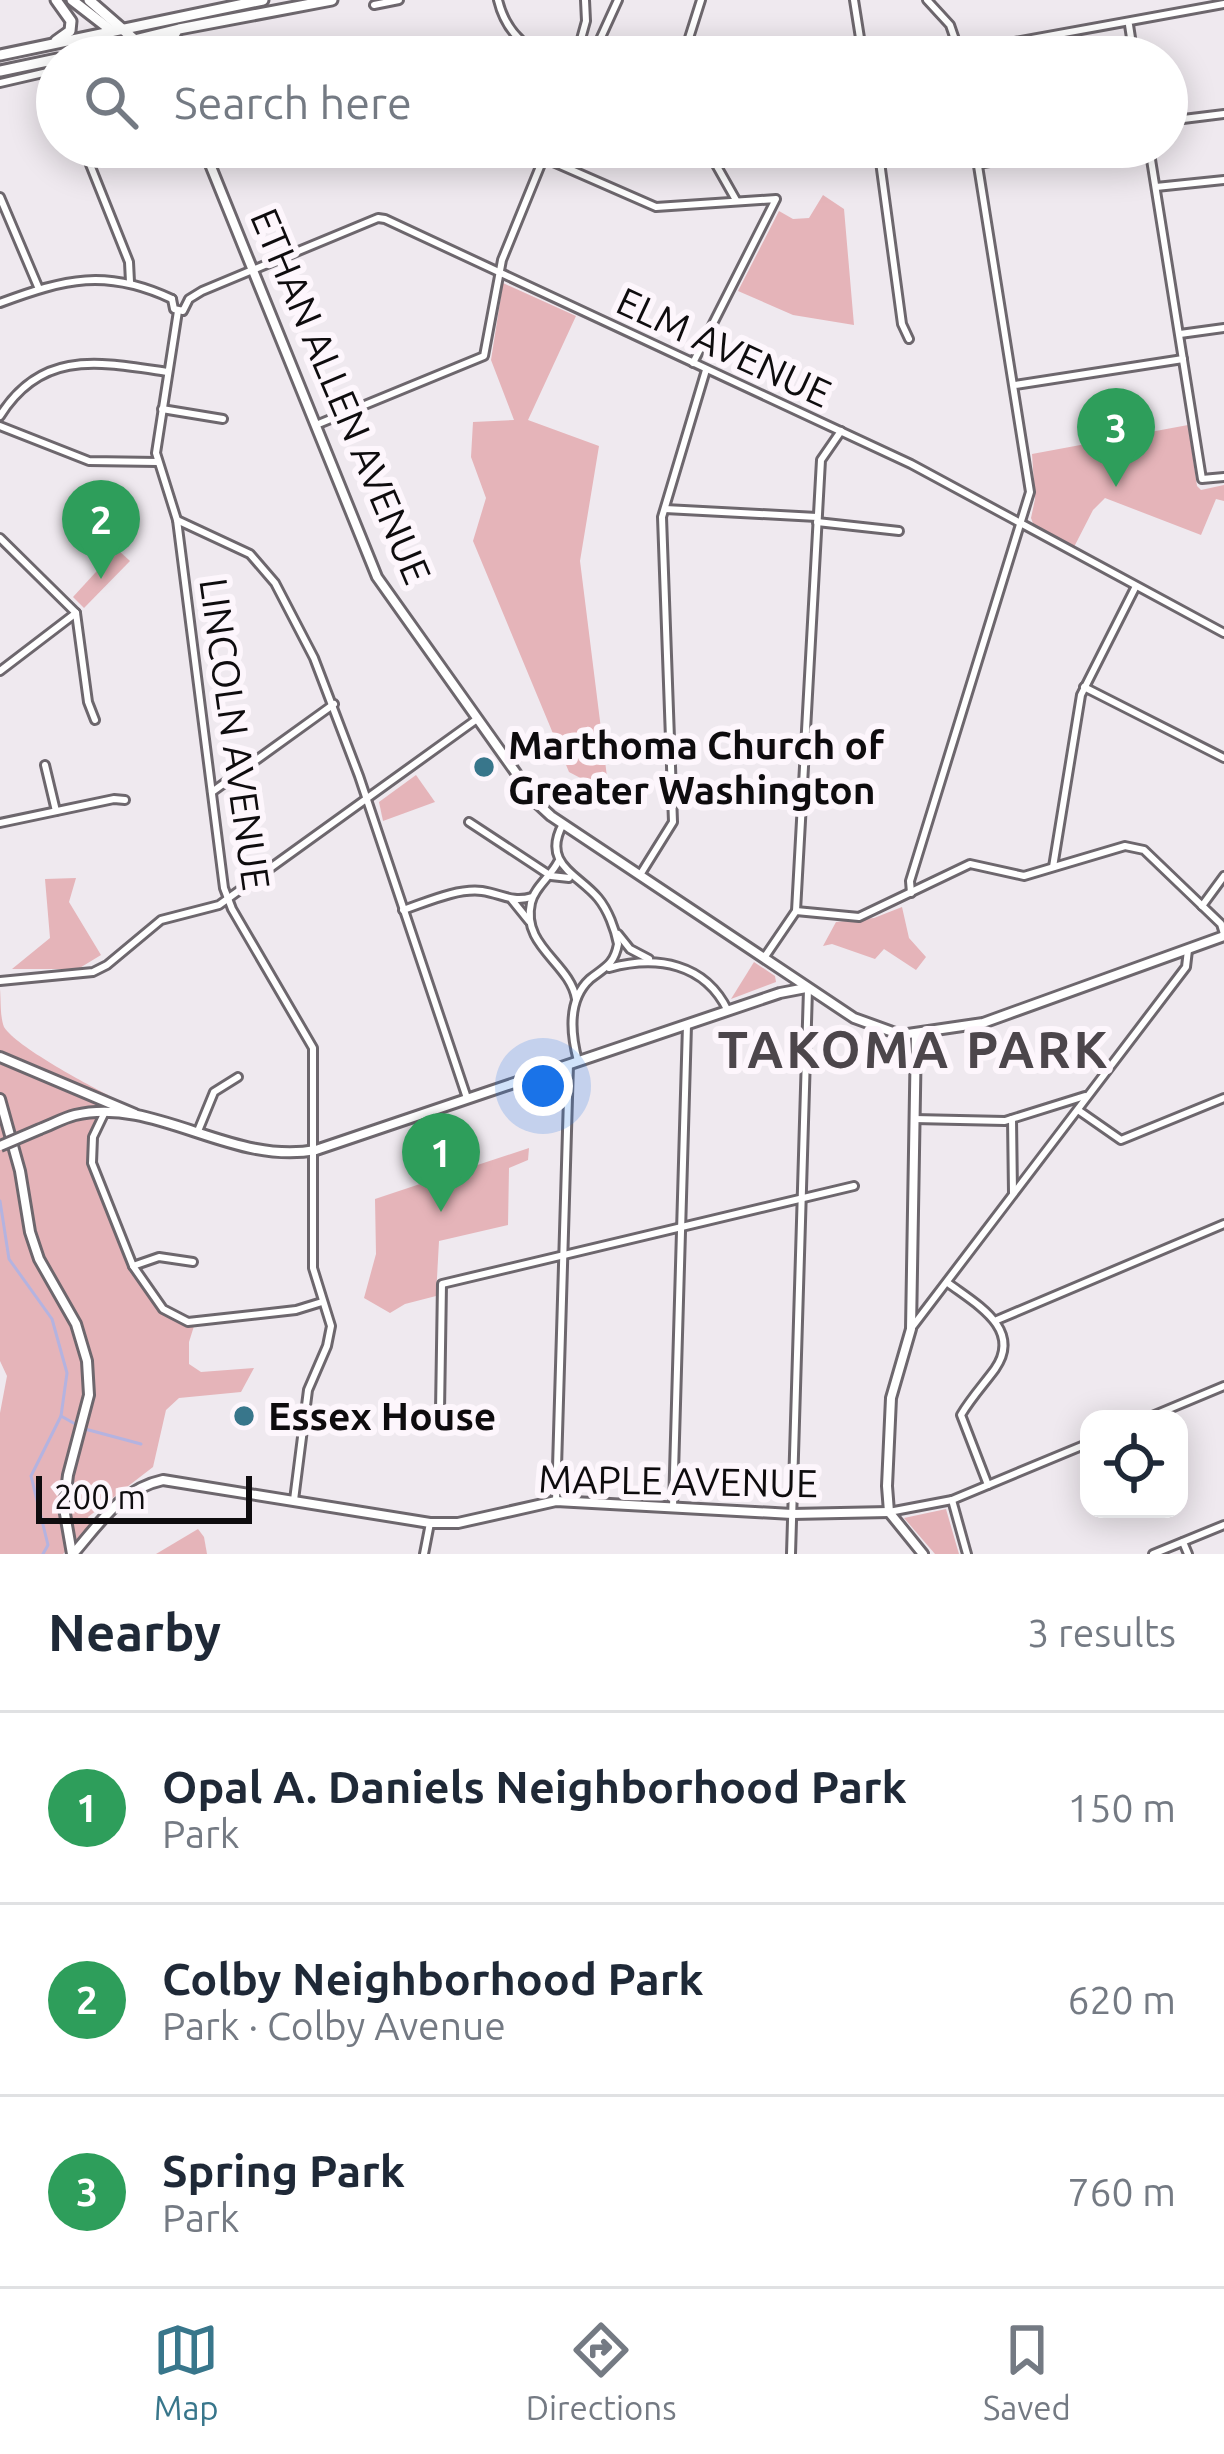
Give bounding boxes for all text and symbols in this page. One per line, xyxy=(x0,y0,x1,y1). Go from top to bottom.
search box xyxy=(36,36,1188,168)
icon: search xyxy=(78,69,144,135)
text: Search here xyxy=(174,77,412,128)
street label: ETHAN ALLEN AVENUE xyxy=(243,202,440,590)
street label: ELM AVENUE xyxy=(610,278,838,415)
pin: 3 xyxy=(1077,388,1155,487)
pin: 2 xyxy=(62,480,140,579)
street label: LINCOLN AVENUE xyxy=(192,575,279,893)
place label: Marthoma Church of Greater Washington xyxy=(508,723,885,811)
marker: Marthoma Church of Greater Washington xyxy=(471,754,497,780)
district label: TAKOMA PARK xyxy=(718,1020,1110,1078)
your location xyxy=(513,1056,573,1116)
pin: 1 xyxy=(402,1113,480,1212)
place label: Essex House xyxy=(268,1394,496,1437)
marker: Essex House xyxy=(231,1403,257,1429)
map controls xyxy=(1080,1410,1188,1518)
button: locate xyxy=(1080,1410,1188,1518)
street label: MAPLE AVENUE xyxy=(538,1457,818,1504)
scale bar xyxy=(36,1470,252,1523)
text: 200 m xyxy=(54,1478,146,1515)
text: Nearby xyxy=(48,1603,221,1661)
text: 3 results xyxy=(1027,1611,1176,1654)
text: Opal A. Daniels Neighborhood Park xyxy=(162,1761,907,1812)
text: 1 xyxy=(76,1786,98,1829)
text: 150 m xyxy=(1067,1786,1176,1829)
text: Park xyxy=(162,1812,240,1855)
text: Colby Neighborhood Park xyxy=(162,1953,703,2004)
text: 2 xyxy=(76,1978,98,2021)
text: 620 m xyxy=(1067,1978,1176,2021)
text: Park · Colby Avenue xyxy=(162,2004,506,2047)
text: Spring Park xyxy=(162,2145,405,2196)
text: 3 xyxy=(76,2170,98,2213)
text: 760 m xyxy=(1067,2170,1176,2213)
text: Park xyxy=(162,2196,240,2239)
tab: Map xyxy=(153,2317,219,2426)
tab: Directions xyxy=(526,2317,676,2426)
tab: Saved xyxy=(983,2317,1071,2426)

